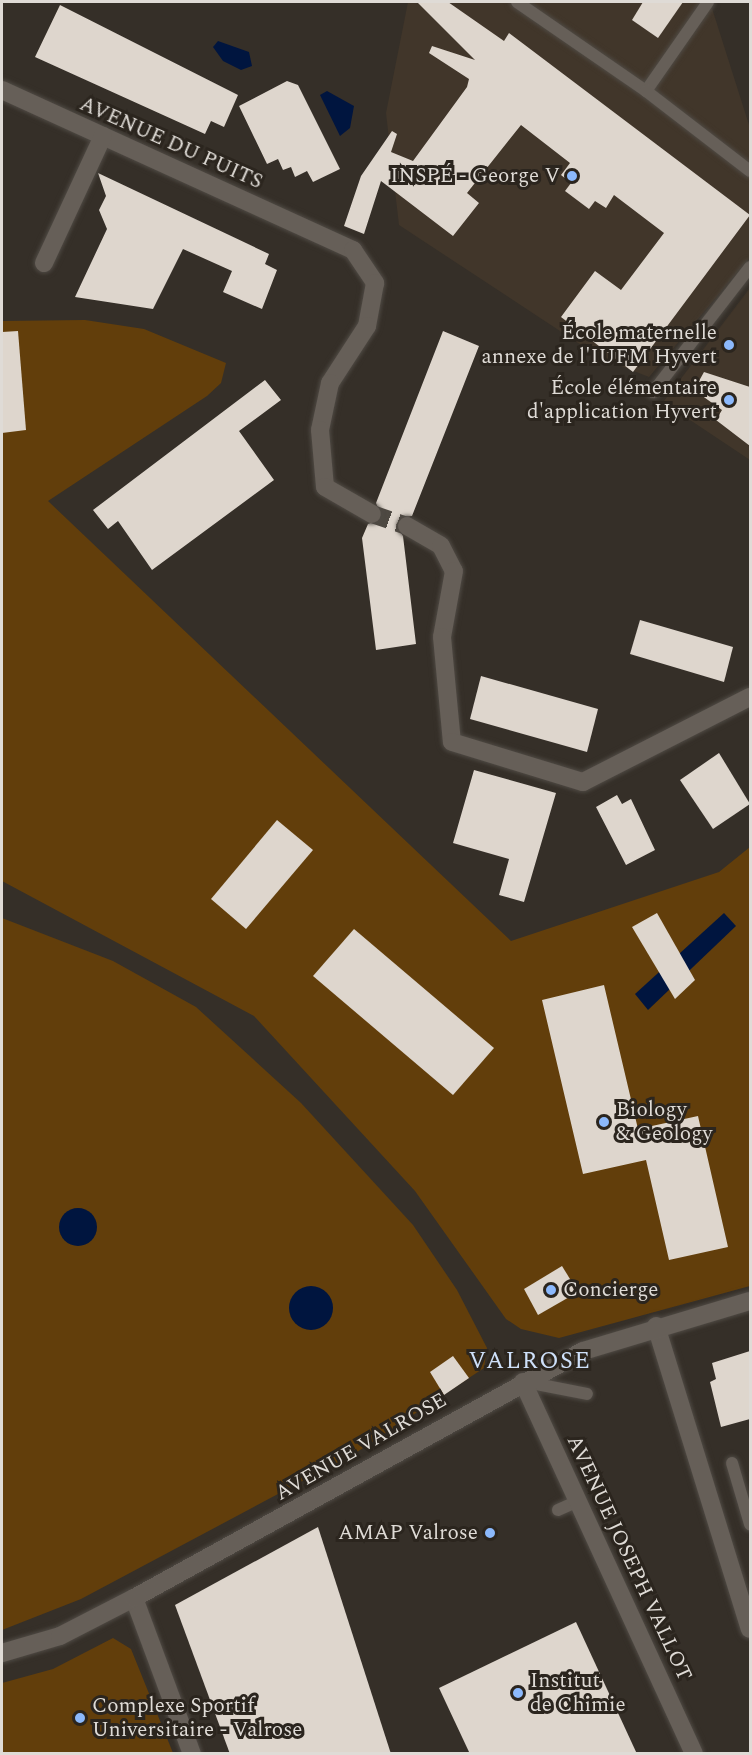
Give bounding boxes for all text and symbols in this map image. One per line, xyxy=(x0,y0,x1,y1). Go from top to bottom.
street label: AVENUE DU PUITS xyxy=(76,91,266,195)
place label: INSPÉ - George V xyxy=(390,163,560,189)
marker: INSPÉ - George V xyxy=(565,169,579,183)
place label: École maternelle annexe de l'IUFM Hyvert xyxy=(482,320,717,370)
marker: École maternelle annexe de l'IUFM Hyvert xyxy=(722,338,736,352)
place label: École élémentaire d'application Hyvert xyxy=(527,375,717,425)
marker: École élémentaire d'application Hyvert xyxy=(722,393,736,407)
place label: Biology & Geology xyxy=(616,1097,713,1147)
marker: Biology & Geology xyxy=(597,1115,611,1129)
place label: Concierge xyxy=(563,1277,658,1303)
marker: Concierge xyxy=(544,1283,558,1297)
district label: VALROSE xyxy=(469,1348,591,1376)
street label: AVENUE VALROSE xyxy=(271,1388,451,1506)
street label: AVENUE JOSEPH VALLOT xyxy=(561,1431,697,1685)
place label: AMAP Valrose xyxy=(338,1520,478,1546)
marker: AMAP Valrose xyxy=(483,1526,497,1540)
place label: Institut de Chimie xyxy=(530,1668,626,1718)
marker: Institut de Chimie xyxy=(511,1686,525,1700)
place label: Complexe Sportif Universitaire - Valrose xyxy=(92,1693,302,1743)
marker: Complexe Sportif Universitaire - Valrose xyxy=(73,1711,87,1725)

